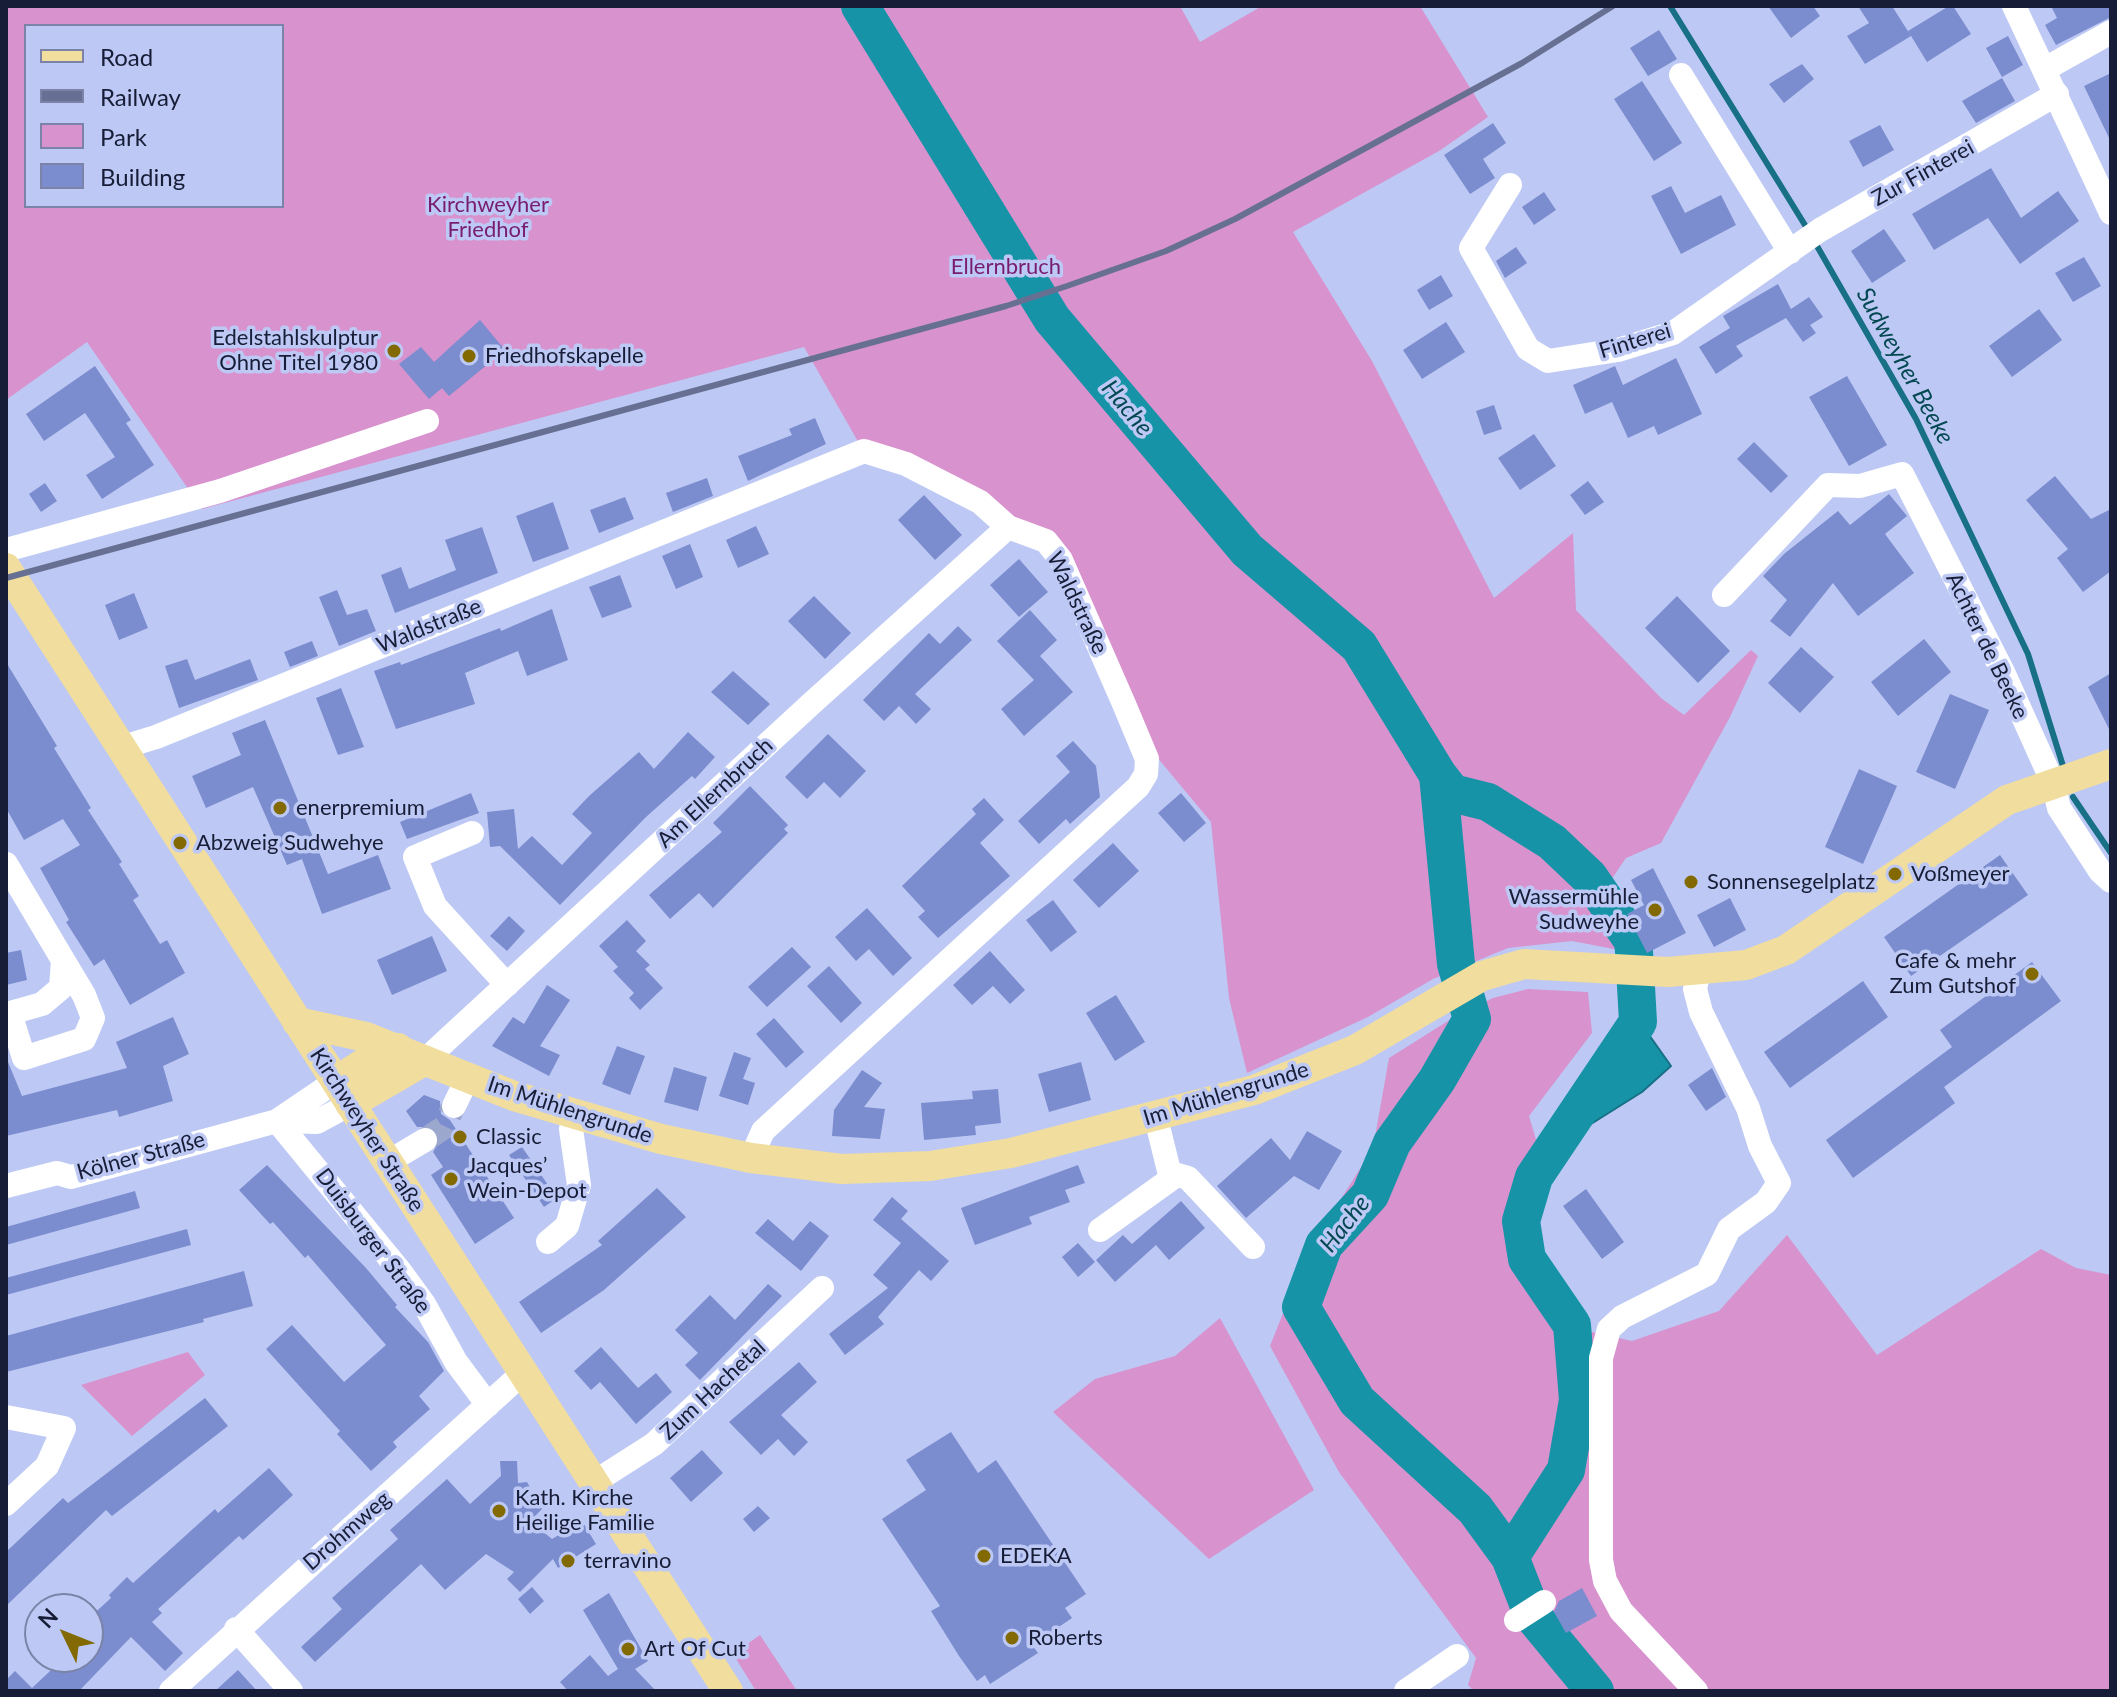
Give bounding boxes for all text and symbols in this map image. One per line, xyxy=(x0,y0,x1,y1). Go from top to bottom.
legend xyxy=(24,24,284,208)
text: Road xyxy=(100,42,153,71)
text: Railway xyxy=(100,82,181,111)
text: Park xyxy=(100,122,147,151)
street label: Zur Finterei xyxy=(1867,134,1979,212)
text: Building xyxy=(100,162,185,191)
park label: Kirchweyher Friedhof xyxy=(427,192,549,244)
park label: Ellernbruch xyxy=(951,254,1061,280)
water label: Sudweyher Beeke xyxy=(1850,283,1960,449)
street label: Finterei xyxy=(1596,318,1674,364)
place label: Edelstahlskulptur Ohne Titel 1980 xyxy=(212,325,378,376)
marker: Edelstahlskulptur Ohne Titel 1980 xyxy=(385,342,403,360)
place label: Friedhofskapelle xyxy=(485,343,644,369)
marker: Friedhofskapelle xyxy=(460,347,478,365)
water label: Hache xyxy=(1095,374,1159,442)
street label: Waldstraße xyxy=(1041,548,1113,658)
street label: Achter de Beeke xyxy=(1940,569,2034,723)
street label: Waldstraße xyxy=(373,593,485,659)
street label: Am Ellernbruch xyxy=(652,733,778,853)
place label: enerpremium xyxy=(296,795,425,821)
marker: enerpremium xyxy=(271,799,289,817)
place label: Abzweig Sudwehye xyxy=(196,830,384,856)
marker: Abzweig Sudwehye xyxy=(171,834,189,852)
place label: Voßmeyer xyxy=(1911,861,2010,887)
marker: Voßmeyer xyxy=(1886,865,1904,883)
place label: Sonnensegelplatz xyxy=(1707,869,1875,895)
marker: Sonnensegelplatz xyxy=(1682,873,1700,891)
place label: Wassermühle Sudweyhe xyxy=(1508,884,1639,936)
marker: Wassermühle Sudweyhe xyxy=(1646,901,1664,919)
place label: Cafe & mehr Zum Gutshof xyxy=(1889,948,2016,1000)
marker: Cafe & mehr Zum Gutshof xyxy=(2023,965,2041,983)
street label: Kirchweyher Straße xyxy=(304,1043,430,1217)
street label: Im Mühlengrunde xyxy=(1140,1056,1312,1132)
street label: Im Mühlengrunde xyxy=(484,1071,656,1149)
place label: Classic xyxy=(476,1124,542,1150)
street label: Kölner Straße xyxy=(74,1126,208,1186)
marker: Classic xyxy=(451,1128,469,1146)
place label: Jacques’ Wein-Depot xyxy=(467,1153,587,1204)
street label: Duisburger Straße xyxy=(310,1163,436,1319)
marker: Jacques’ Wein-Depot xyxy=(442,1170,460,1188)
water label: Hache xyxy=(1314,1190,1376,1258)
street label: Zum Hachetal xyxy=(655,1334,771,1446)
place label: Kath. Kirche Heilige Familie xyxy=(515,1485,655,1536)
street label: Drohmweg xyxy=(298,1486,396,1576)
marker: Kath. Kirche Heilige Familie xyxy=(490,1502,508,1520)
place label: EDEKA xyxy=(1000,1543,1072,1569)
marker: EDEKA xyxy=(975,1547,993,1565)
place label: terravino xyxy=(584,1548,671,1574)
marker: terravino xyxy=(559,1552,577,1570)
north arrow xyxy=(24,1593,104,1673)
text: N xyxy=(32,1602,63,1633)
place label: Roberts xyxy=(1028,1625,1103,1651)
marker: Roberts xyxy=(1003,1629,1021,1647)
place label: Art Of Cut xyxy=(644,1636,746,1662)
marker: Art Of Cut xyxy=(619,1640,637,1658)

